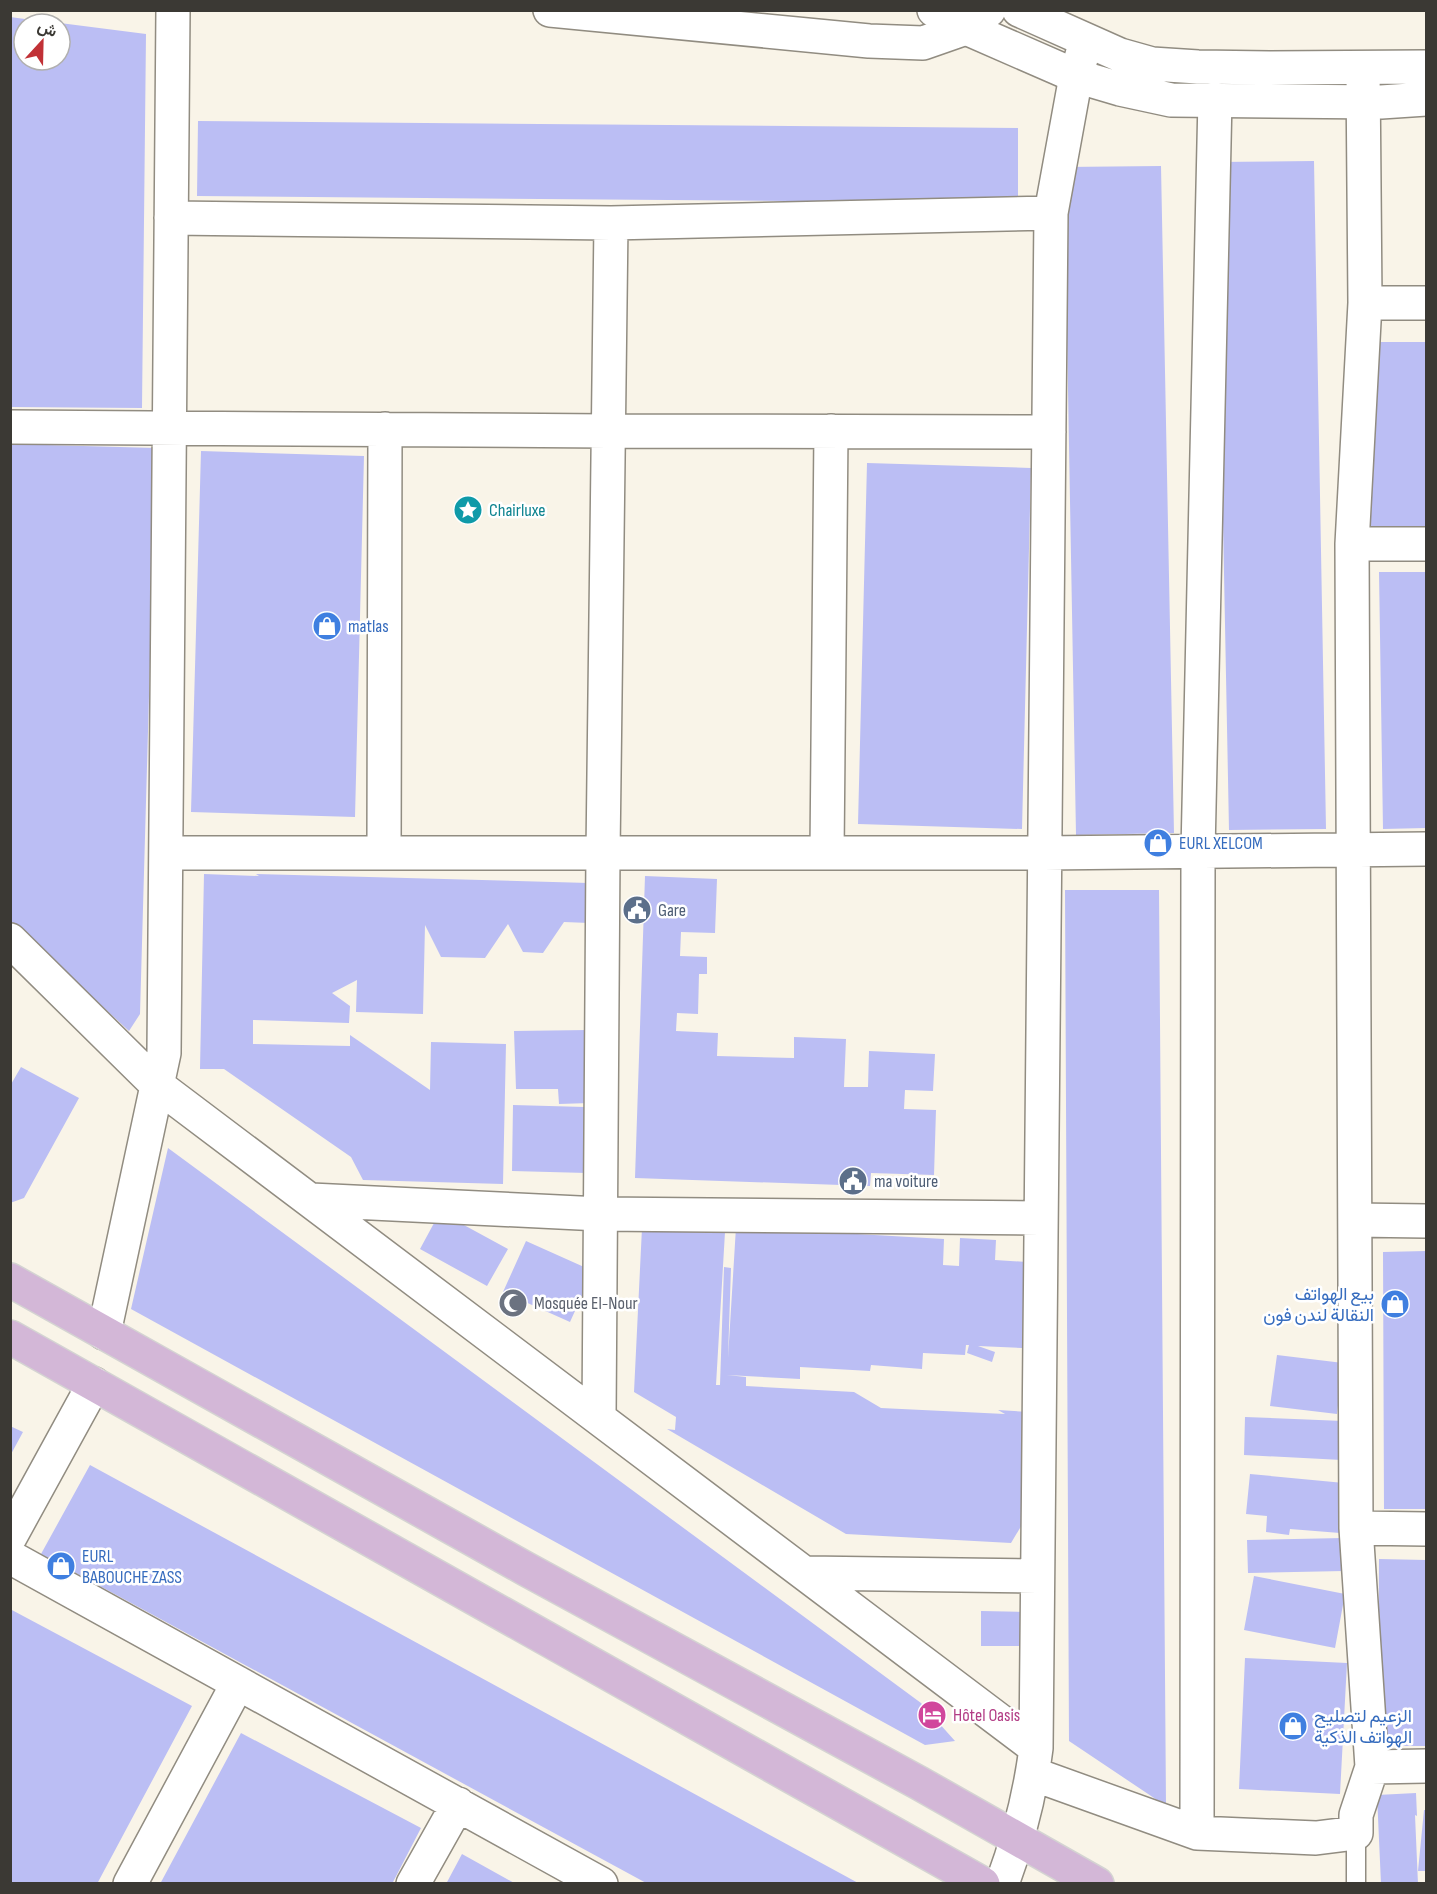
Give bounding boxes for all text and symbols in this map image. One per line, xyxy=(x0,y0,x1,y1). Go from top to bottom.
north arrow xyxy=(12,12,72,72)
text: ش xyxy=(35,17,60,42)
place icon: Chairluxe xyxy=(452,494,484,526)
place label: Chairluxe xyxy=(489,500,545,521)
shop icon: matlas xyxy=(311,610,343,642)
place label: matlas xyxy=(348,616,389,637)
shop icon: EURL XELCOM xyxy=(1142,827,1174,859)
place label: EURL XELCOM xyxy=(1179,833,1263,854)
public building icon: Gare xyxy=(621,894,653,926)
place label: Gare xyxy=(658,900,686,921)
public building icon: ma voiture xyxy=(837,1165,869,1197)
place label: ma voiture xyxy=(874,1171,938,1192)
place label: بيع الهواتف النقالة لندن فون xyxy=(1263,1284,1374,1326)
mosque icon: Mosquée El-Nour xyxy=(497,1287,529,1319)
shop icon: بيع الهواتف النقالة لندن فون xyxy=(1379,1288,1411,1320)
place label: Mosquée El-Nour xyxy=(534,1293,638,1314)
place label: EURL BABOUCHE ZASS xyxy=(82,1546,182,1588)
shop icon: EURL BABOUCHE ZASS xyxy=(45,1550,77,1582)
hotel icon: Hôtel Oasis xyxy=(916,1699,948,1731)
place label: Hôtel Oasis xyxy=(953,1705,1020,1726)
place label: الزعيم لتصليح الهواتف الذكية xyxy=(1314,1706,1412,1748)
shop icon: الزعيم لتصليح الهواتف الذكية xyxy=(1277,1710,1309,1742)

